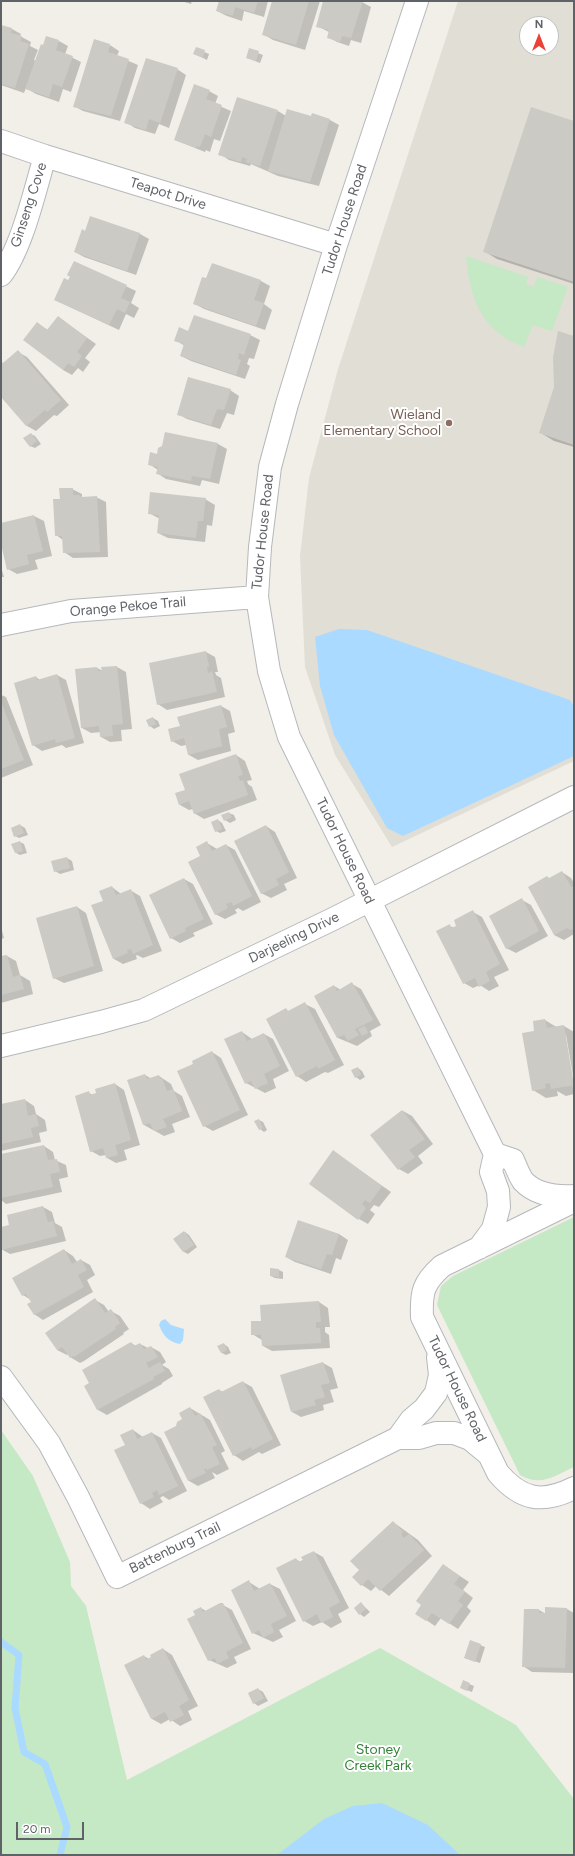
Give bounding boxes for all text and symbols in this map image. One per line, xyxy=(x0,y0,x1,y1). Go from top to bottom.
north arrow xyxy=(519,16,559,56)
text: N xyxy=(535,18,543,31)
street label: Ginseng Cove xyxy=(7,160,51,250)
street label: Tudor House Road xyxy=(319,162,371,278)
street label: Teapot Drive xyxy=(128,174,208,214)
place label: Wieland Elementary School xyxy=(323,407,441,440)
marker: Wieland Elementary School xyxy=(444,418,454,428)
street label: Tudor House Road xyxy=(249,474,277,590)
street label: Orange Pekoe Trail xyxy=(69,594,187,620)
street label: Tudor House Road xyxy=(312,795,378,907)
street label: Darjeeling Drive xyxy=(246,909,342,967)
street label: Tudor House Road xyxy=(424,1333,490,1445)
street label: Battenburg Trail xyxy=(127,1519,223,1577)
park label: Stoney Creek Park xyxy=(345,1742,411,1774)
scale bar xyxy=(18,1814,86,1840)
text: 20 m xyxy=(23,1822,51,1836)

